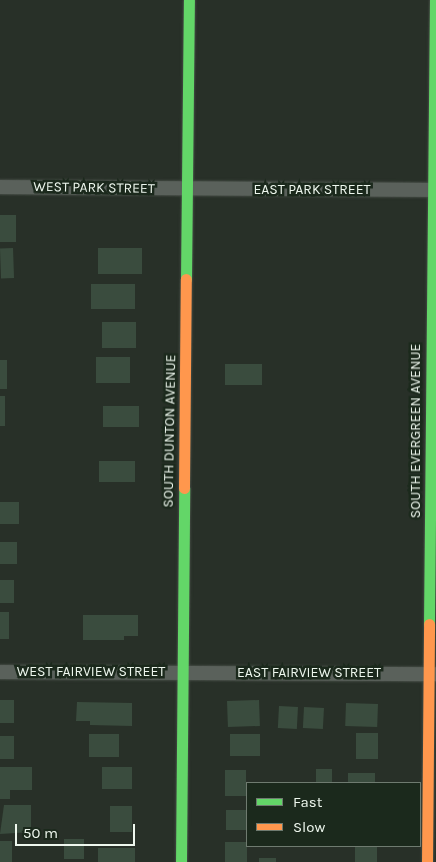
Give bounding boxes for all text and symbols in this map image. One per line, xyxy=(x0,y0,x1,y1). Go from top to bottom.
street label: WEST PARK STREET xyxy=(33,179,155,197)
street label: EAST PARK STREET xyxy=(253,182,371,198)
street label: SOUTH EVERGREEN AVENUE xyxy=(408,344,424,518)
street label: SOUTH DUNTON AVENUE xyxy=(160,354,180,508)
street label: WEST FAIRVIEW STREET xyxy=(17,664,165,680)
street label: EAST FAIRVIEW STREET xyxy=(237,665,381,681)
legend xyxy=(246,782,421,847)
text: Fast xyxy=(293,793,322,811)
scale bar xyxy=(18,814,138,846)
text: Slow xyxy=(293,818,325,836)
text: 50 m xyxy=(23,824,58,842)

